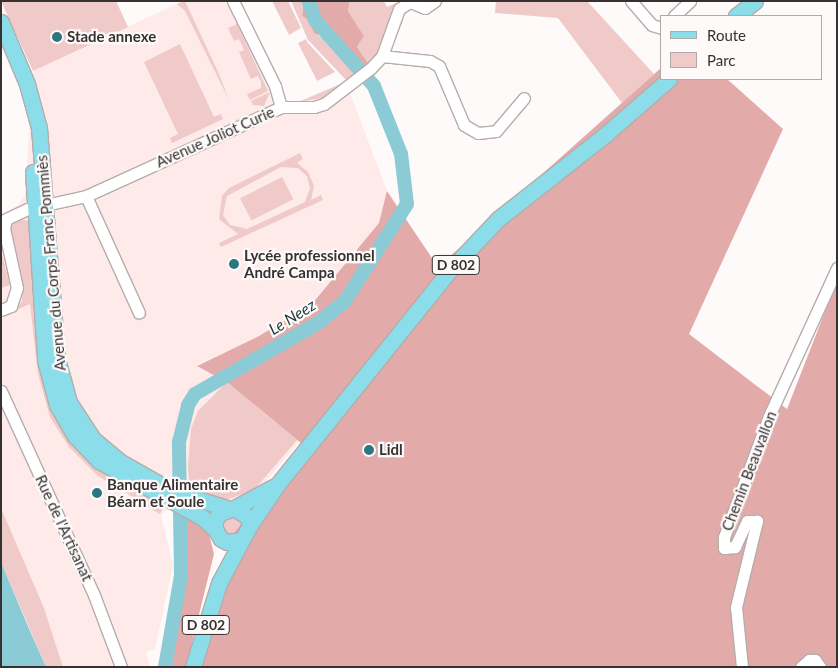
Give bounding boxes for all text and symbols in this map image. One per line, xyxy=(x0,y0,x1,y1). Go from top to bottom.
legend xyxy=(660,15,823,80)
text: Route xyxy=(707,26,746,44)
place label: Stade annexe xyxy=(67,28,156,46)
marker: Stade annexe xyxy=(51,31,63,43)
text: Parc xyxy=(707,51,736,69)
street label: Avenue Joliot Curie xyxy=(153,103,277,171)
street label: Avenue du Corps Franc Pommiès xyxy=(33,154,69,372)
place label: Lycée professionnel André Campa xyxy=(244,246,375,281)
road number: D 802 xyxy=(431,254,481,276)
marker: Lycée professionnel André Campa xyxy=(228,258,240,270)
water label: Le Neez xyxy=(265,295,319,339)
street label: Chemin Beauvallon xyxy=(718,409,780,533)
place label: Lidl xyxy=(379,441,403,459)
marker: Lidl xyxy=(363,444,375,456)
street label: Rue de l'Artisanat xyxy=(32,472,96,584)
place label: Banque Alimentaire Béarn et Soule xyxy=(107,475,239,510)
marker: Banque Alimentaire Béarn et Soule xyxy=(91,487,103,499)
road number: D 802 xyxy=(181,614,231,636)

